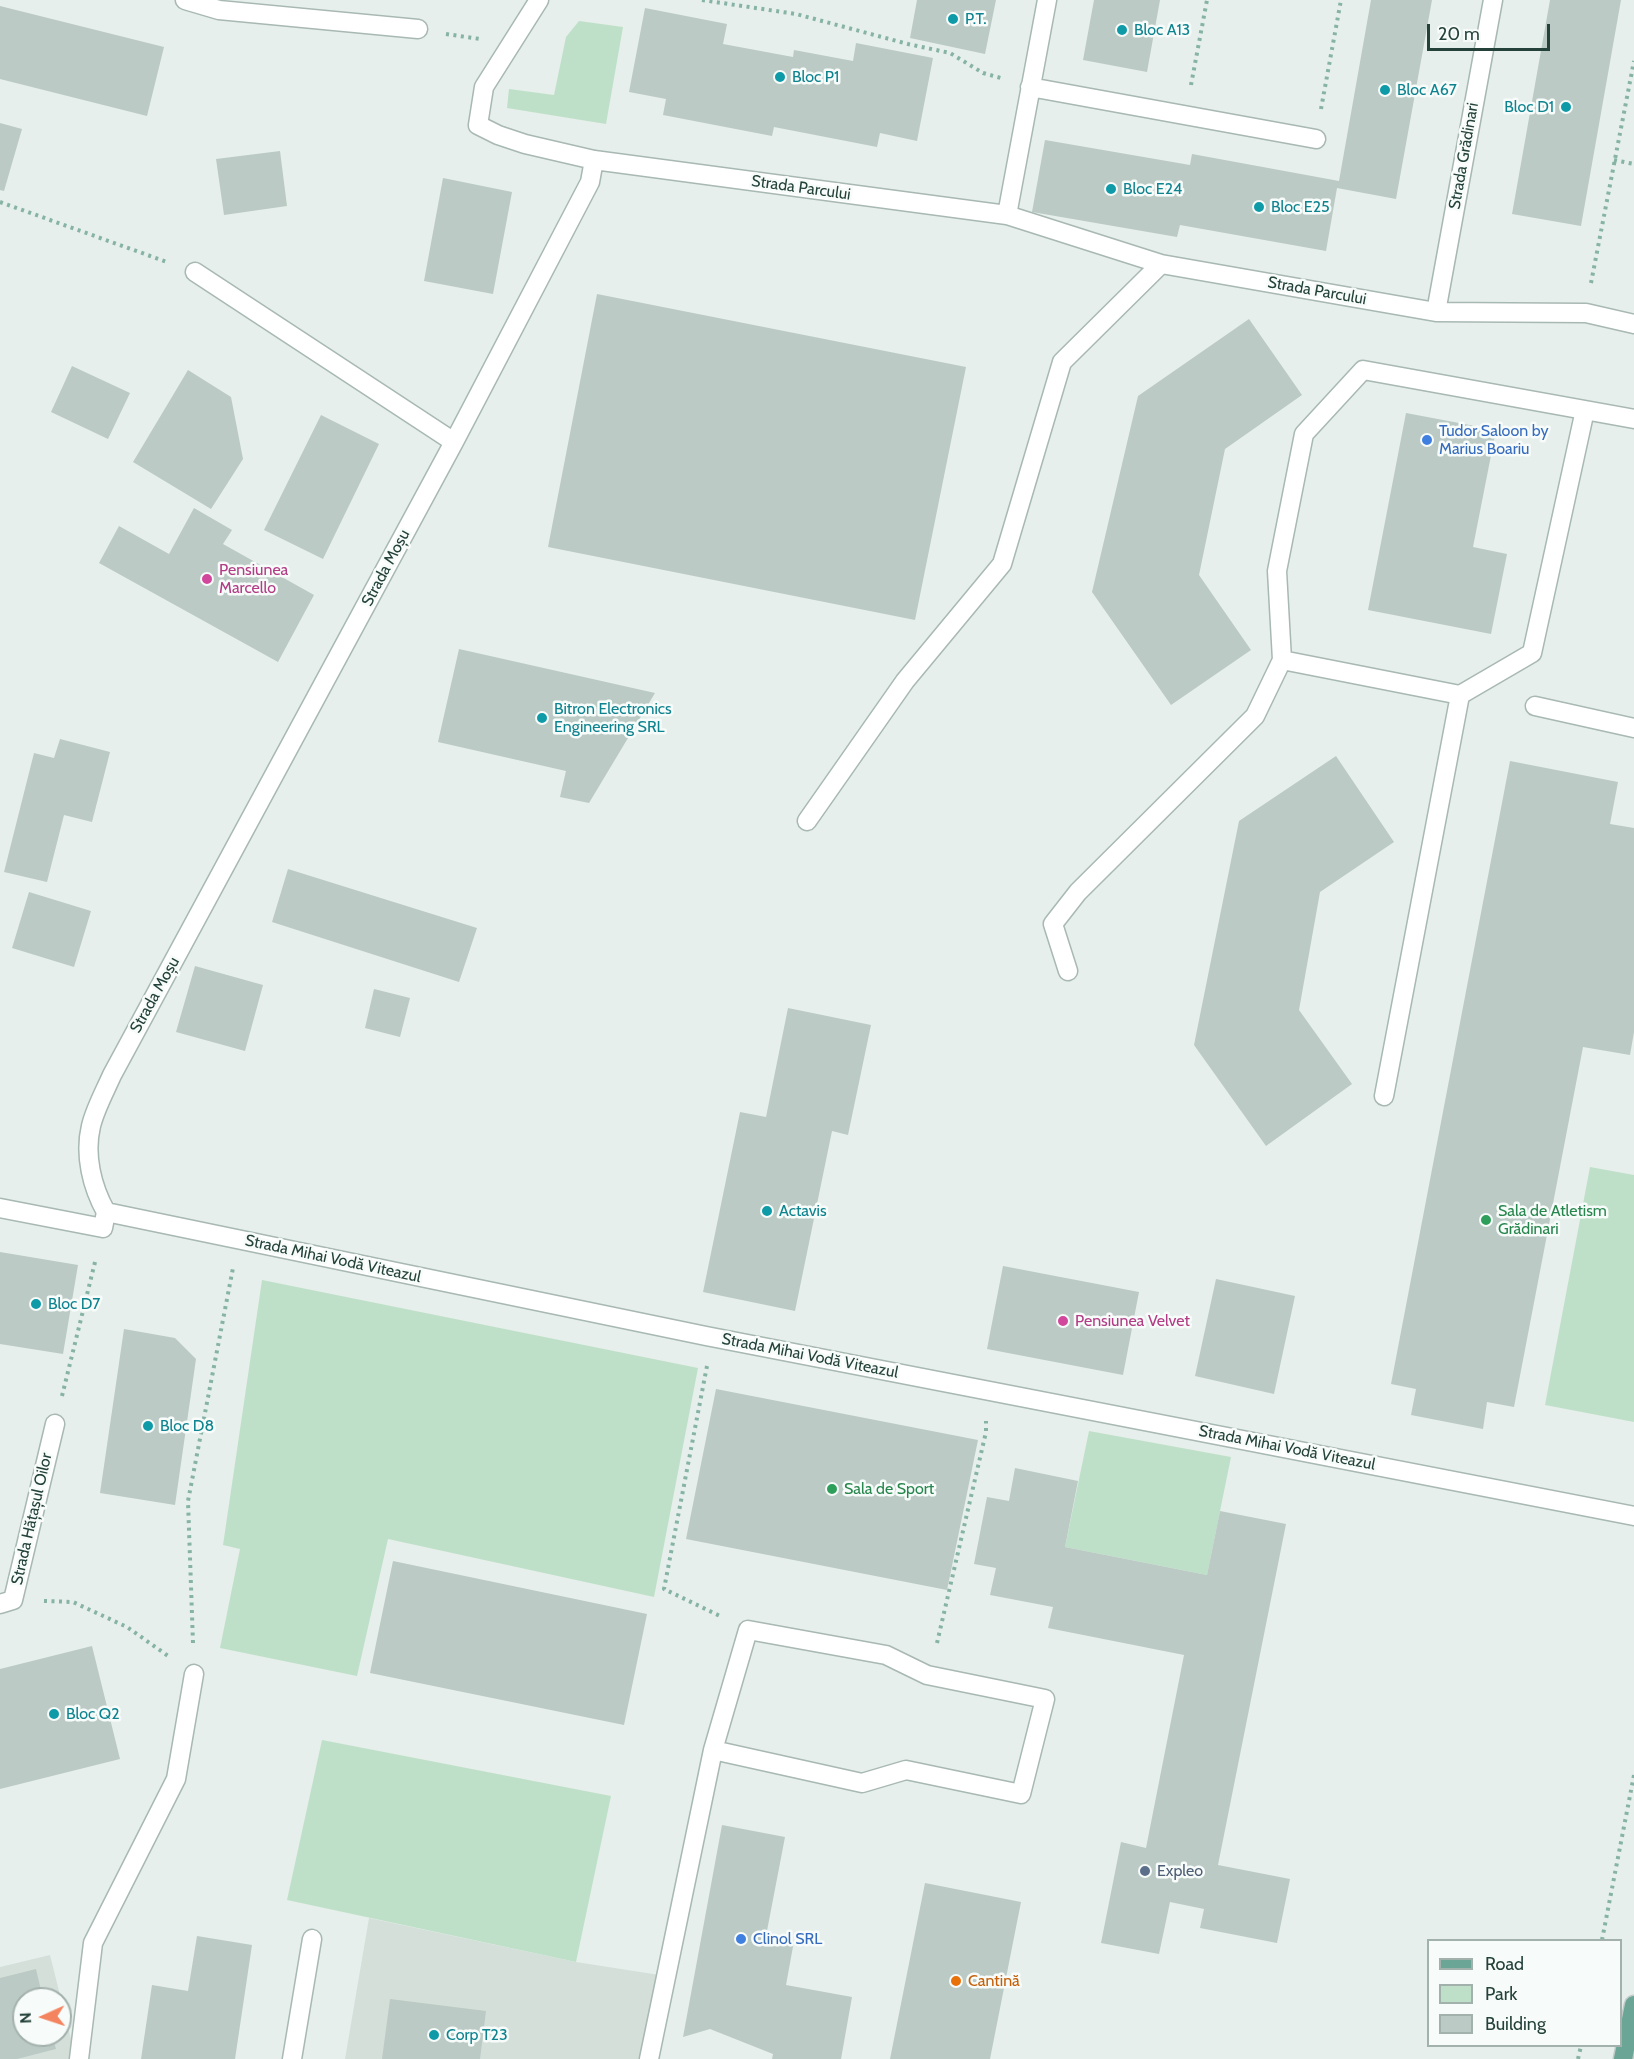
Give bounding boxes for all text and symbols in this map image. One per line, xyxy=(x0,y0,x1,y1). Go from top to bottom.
place label: P.T. xyxy=(965,9,987,29)
marker: P.T. xyxy=(946,12,960,26)
scale bar xyxy=(1430,12,1553,50)
place label: Bloc A13 xyxy=(1134,20,1190,40)
marker: Bloc A13 xyxy=(1115,23,1129,37)
text: 20 m xyxy=(1438,23,1480,45)
place label: Bloc P1 xyxy=(792,67,839,87)
marker: Bloc P1 xyxy=(773,70,787,84)
place label: Bloc A67 xyxy=(1397,80,1457,100)
marker: Bloc A67 xyxy=(1378,83,1392,97)
place label: Bloc D1 xyxy=(1504,97,1554,117)
marker: Bloc D1 xyxy=(1559,100,1573,114)
street label: Strada Grădinari xyxy=(1445,101,1483,211)
street label: Strada Parcului xyxy=(750,172,852,204)
place label: Bloc E24 xyxy=(1123,179,1182,199)
marker: Bloc E24 xyxy=(1104,182,1118,196)
place label: Bloc E25 xyxy=(1271,197,1330,217)
marker: Bloc E25 xyxy=(1252,200,1266,214)
street label: Strada Parcului xyxy=(1266,273,1368,309)
place label: Tudor Saloon by Marius Boariu xyxy=(1439,421,1549,459)
marker: Tudor Saloon by Marius Boariu xyxy=(1420,433,1434,447)
street label: Strada Moșu xyxy=(358,526,414,610)
place label: Pensiunea Marcello xyxy=(219,560,288,598)
marker: Pensiunea Marcello xyxy=(200,572,214,586)
place label: Bitron Electronics Engineering SRL xyxy=(554,699,672,737)
marker: Bitron Electronics Engineering SRL xyxy=(535,711,549,725)
street label: Strada Moșu xyxy=(126,954,184,1036)
place label: Actavis xyxy=(779,1201,827,1221)
place label: Sala de Atletism Grădinari xyxy=(1498,1201,1607,1239)
marker: Actavis xyxy=(760,1204,774,1218)
marker: Sala de Atletism Grădinari xyxy=(1479,1213,1493,1227)
street label: Strada Mihai Vodă Viteazul xyxy=(243,1231,423,1287)
place label: Bloc D7 xyxy=(48,1294,100,1314)
marker: Bloc D7 xyxy=(29,1297,43,1311)
place label: Pensiunea Velvet xyxy=(1075,1311,1190,1331)
marker: Pensiunea Velvet xyxy=(1056,1314,1070,1328)
street label: Strada Mihai Vodă Viteazul xyxy=(720,1329,900,1383)
place label: Bloc D8 xyxy=(160,1416,214,1436)
marker: Bloc D8 xyxy=(141,1419,155,1433)
street label: Strada Mihai Vodă Viteazul xyxy=(1197,1421,1377,1475)
street label: Strada Hățașul Oilor xyxy=(7,1451,57,1587)
place label: Sala de Sport xyxy=(844,1479,934,1499)
marker: Sala de Sport xyxy=(825,1482,839,1496)
place label: Bloc Q2 xyxy=(66,1704,120,1724)
marker: Bloc Q2 xyxy=(47,1707,61,1721)
place label: Expleo xyxy=(1157,1861,1203,1881)
marker: Expleo xyxy=(1138,1864,1152,1878)
place label: Clinol SRL xyxy=(753,1929,822,1949)
marker: Clinol SRL xyxy=(734,1932,748,1946)
legend xyxy=(1427,1939,1622,2047)
text: Road xyxy=(1485,1953,1524,1975)
place label: Cantină xyxy=(968,1971,1020,1991)
marker: Cantină xyxy=(949,1974,963,1988)
text: Park xyxy=(1485,1983,1517,2005)
north arrow xyxy=(12,1987,72,2047)
text: N xyxy=(16,2012,35,2024)
text: Building xyxy=(1485,2013,1546,2035)
place label: Corp T23 xyxy=(446,2025,508,2045)
marker: Corp T23 xyxy=(427,2028,441,2042)

